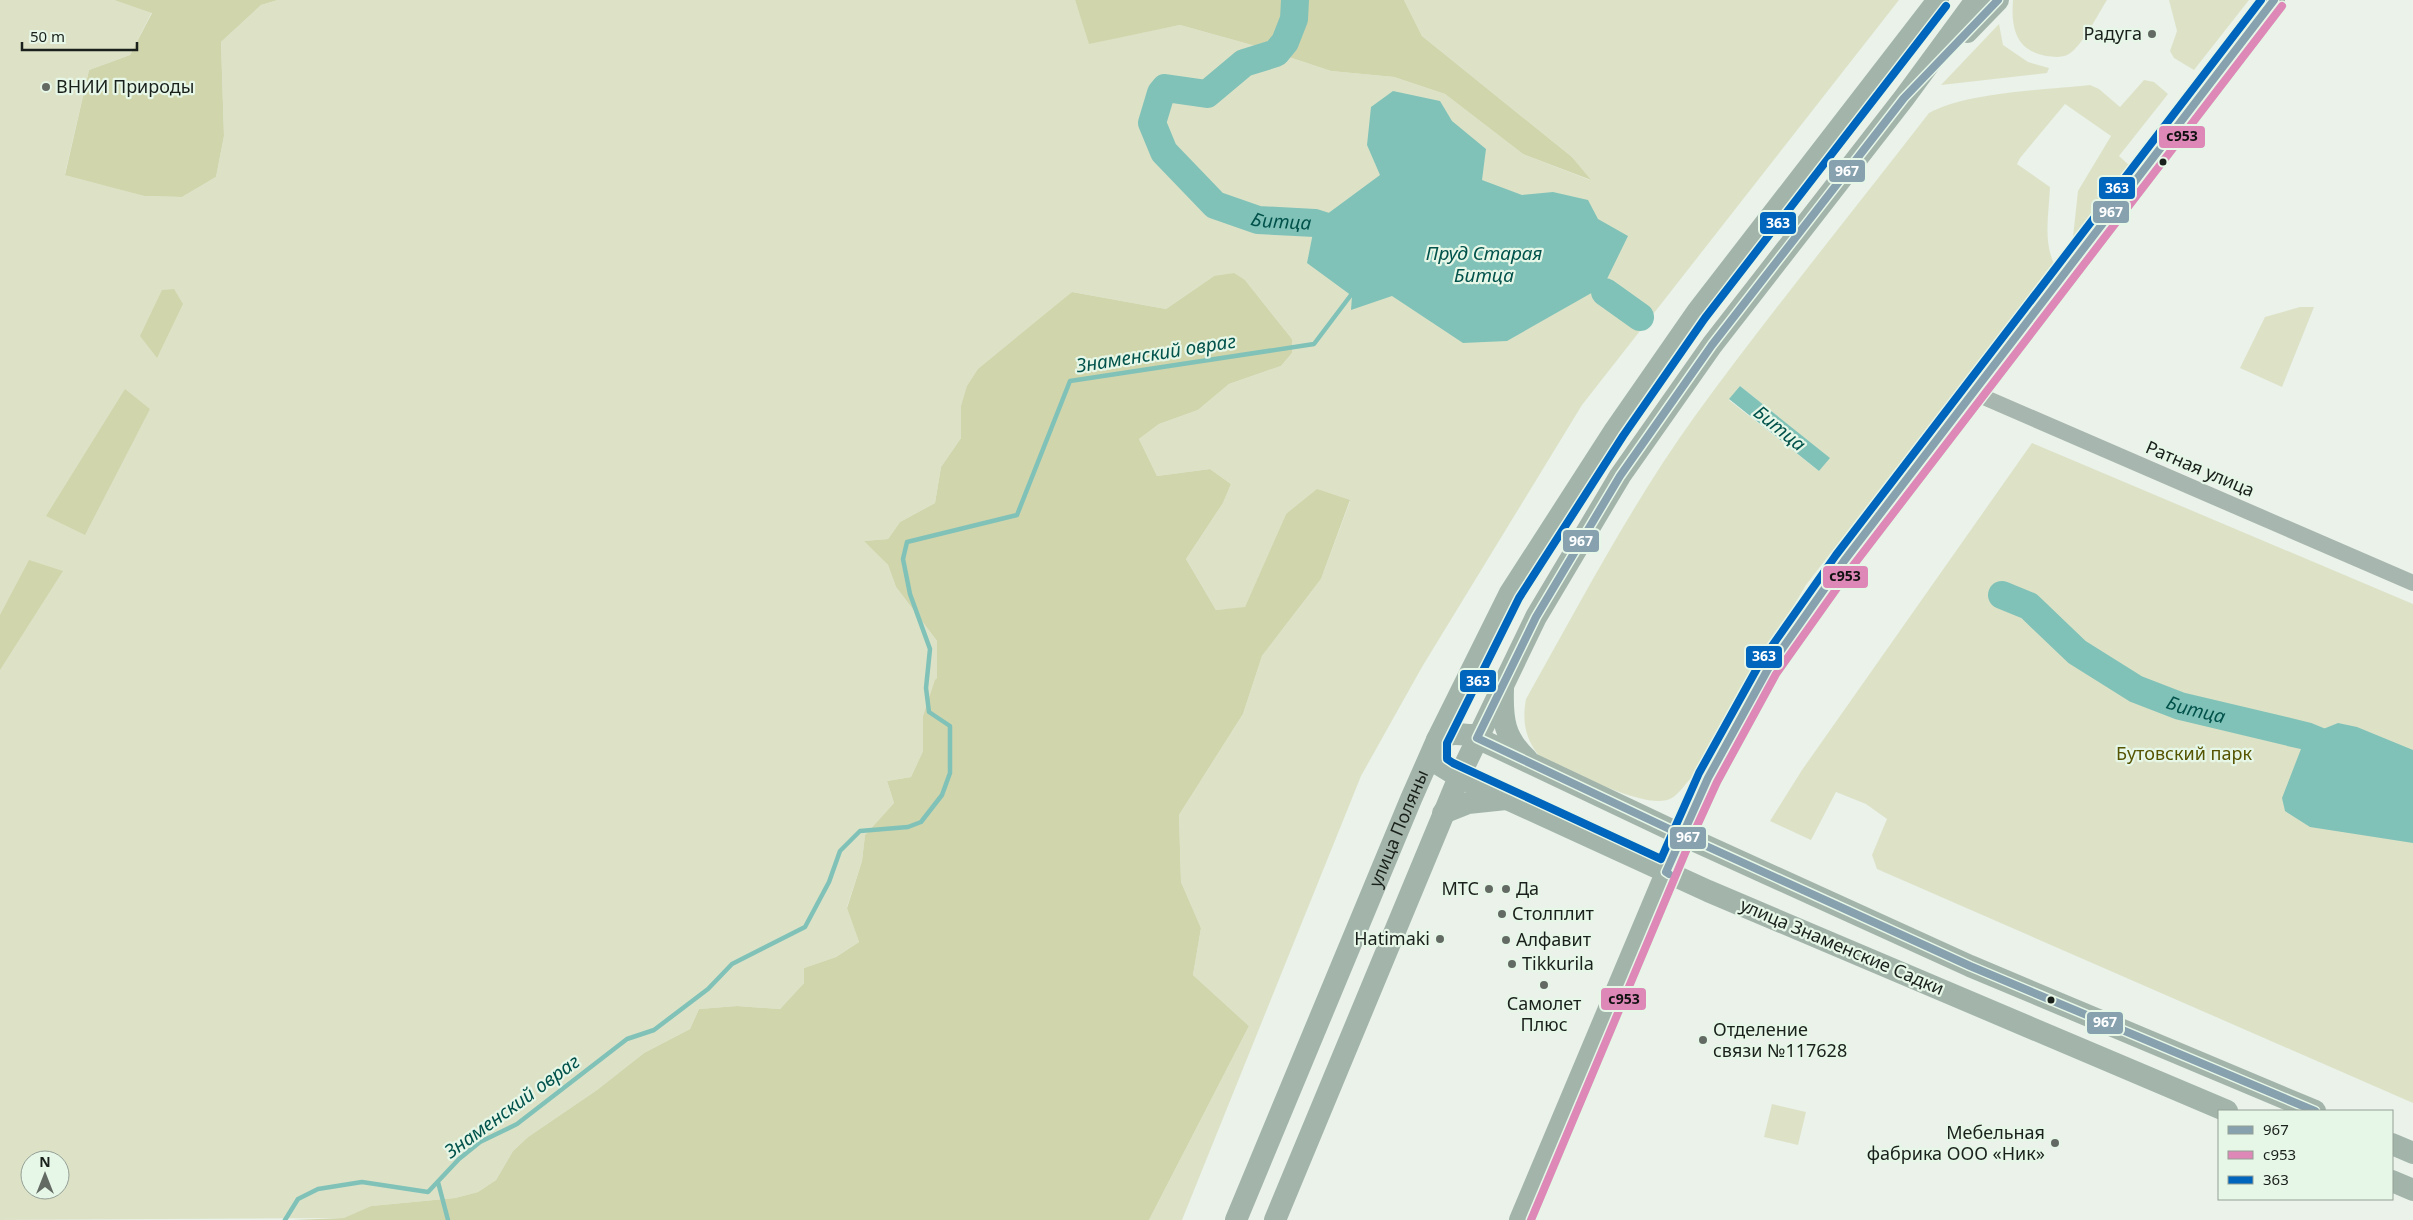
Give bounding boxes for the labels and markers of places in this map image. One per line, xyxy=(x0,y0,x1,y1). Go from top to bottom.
place label: Радуга xyxy=(2084,21,2142,45)
marker: Радуга xyxy=(2146,28,2158,40)
place label: ВНИИ Природы xyxy=(56,74,194,98)
marker: ВНИИ Природы xyxy=(40,81,52,93)
unlabelled marker xyxy=(2158,157,2168,167)
place label: МТС xyxy=(1442,876,1479,900)
place label: Да xyxy=(1516,876,1539,900)
marker: МТС xyxy=(1483,883,1495,895)
marker: Да xyxy=(1500,883,1512,895)
place label: Столплит xyxy=(1512,901,1595,925)
marker: Столплит xyxy=(1496,908,1508,920)
place label: Hatimaki xyxy=(1354,926,1430,950)
place label: Алфавит xyxy=(1516,927,1592,951)
marker: Hatimaki xyxy=(1434,933,1446,945)
marker: Алфавит xyxy=(1500,934,1512,946)
place label: Tikkurila xyxy=(1522,951,1594,975)
marker: Tikkurila xyxy=(1506,958,1518,970)
marker: Самолет Плюс xyxy=(1538,979,1550,991)
place label: Самолет Плюс xyxy=(1507,991,1582,1036)
unlabelled marker xyxy=(2046,995,2056,1005)
place label: Отделение связи №117628 xyxy=(1713,1017,1847,1062)
marker: Отделение связи №117628 xyxy=(1697,1034,1709,1046)
place label: Мебельная фабрика ООО «Ник» xyxy=(1867,1120,2045,1165)
marker: Мебельная фабрика ООО «Ник» xyxy=(2049,1137,2061,1149)

